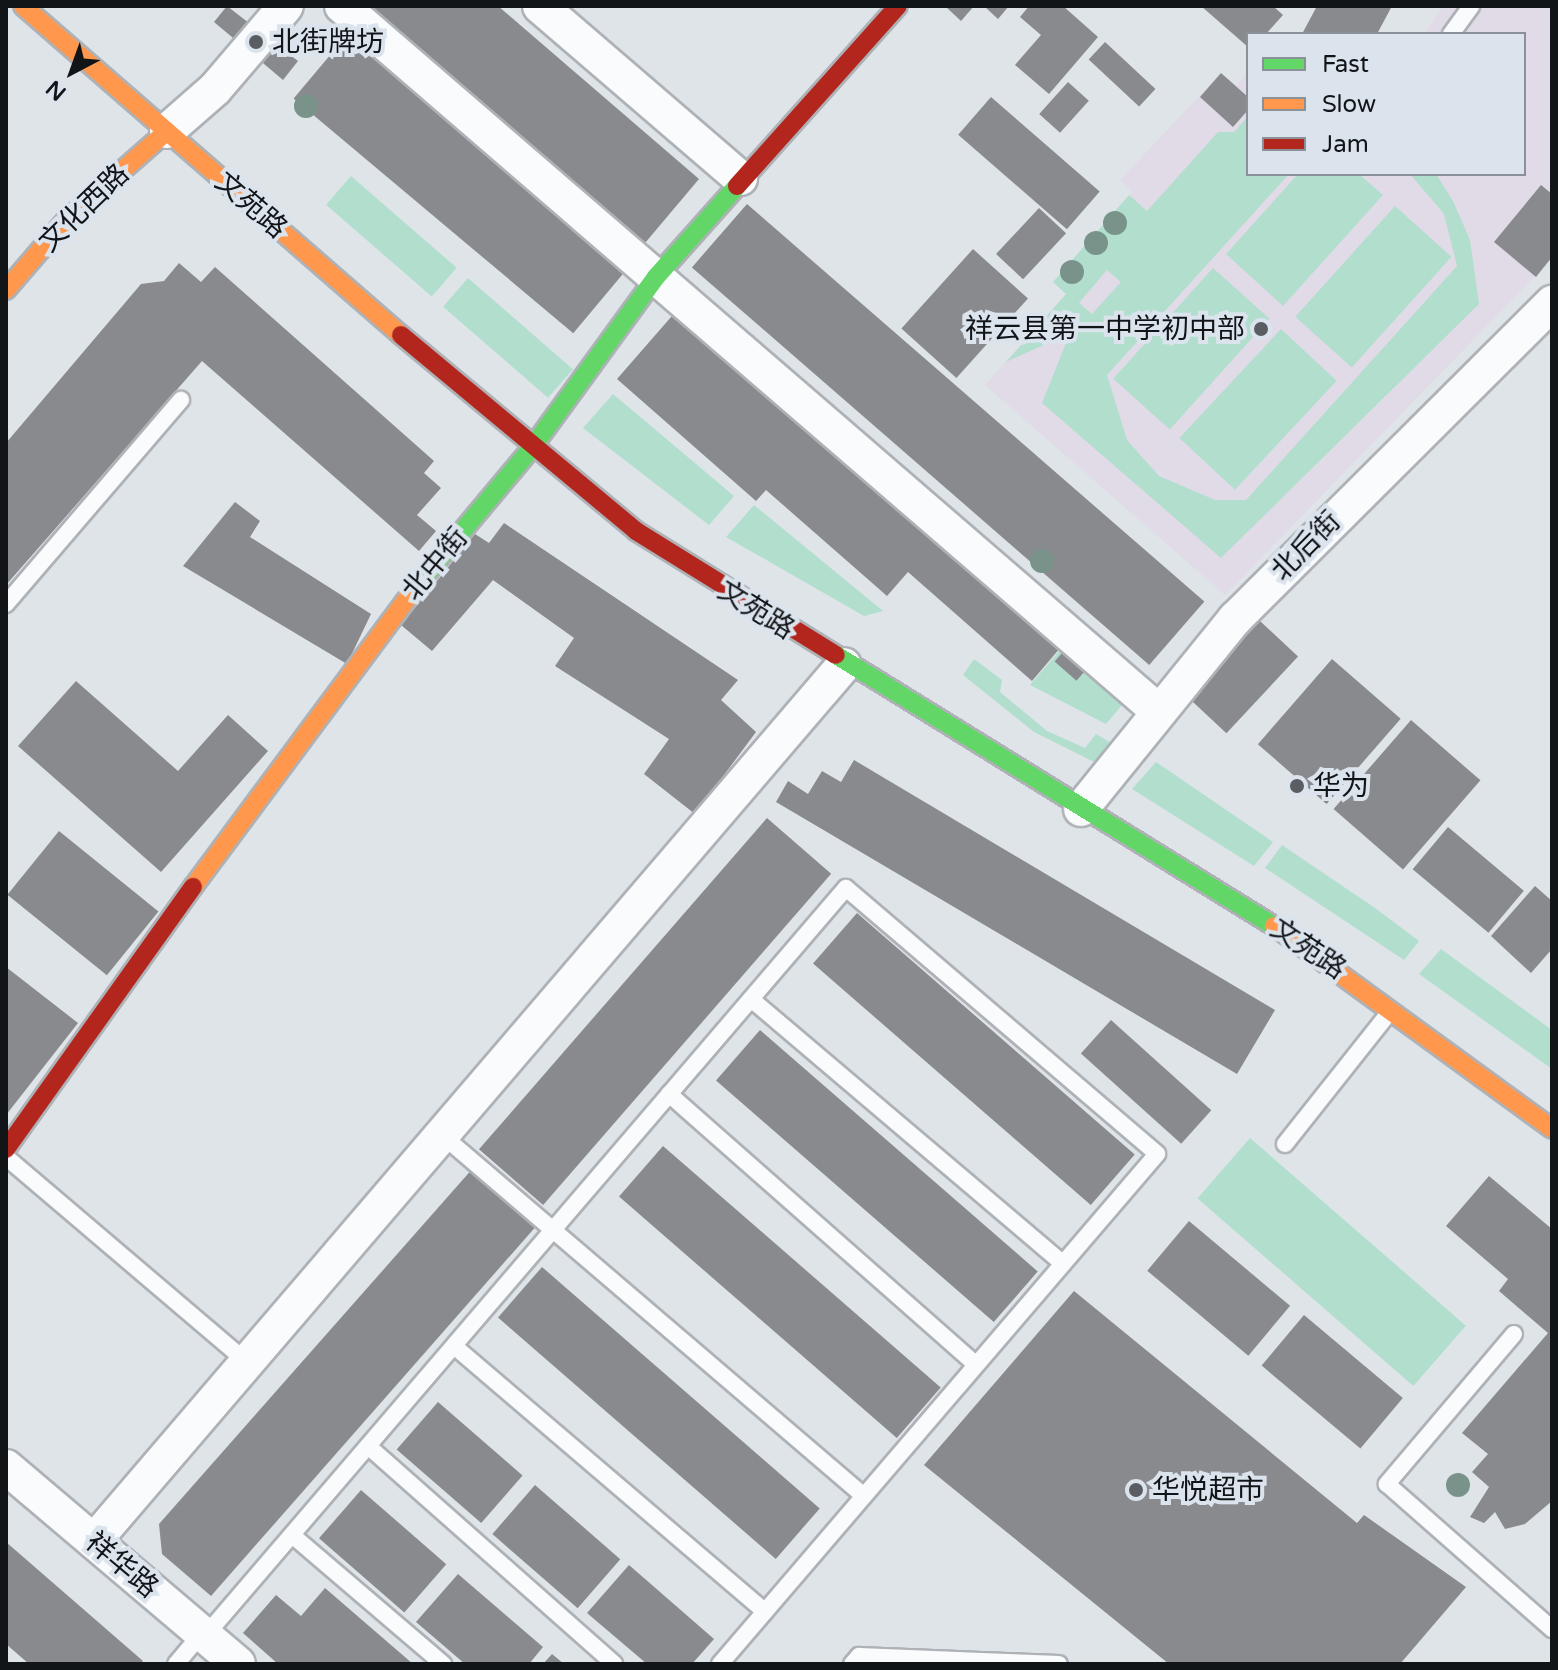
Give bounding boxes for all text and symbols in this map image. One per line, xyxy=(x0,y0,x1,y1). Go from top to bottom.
place label: 北街牌坊 xyxy=(272,25,384,59)
north arrow xyxy=(32,32,112,112)
legend xyxy=(1246,32,1526,176)
marker: 北街牌坊 xyxy=(247,33,265,51)
text: Fast xyxy=(1322,50,1369,79)
text: N xyxy=(41,75,71,106)
text: Slow xyxy=(1322,90,1376,119)
text: Jam xyxy=(1322,130,1369,159)
street label: 文化西路 xyxy=(32,157,136,259)
street label: 文苑路 xyxy=(208,165,294,245)
place label: 祥云县第一中学初中部 xyxy=(965,312,1245,346)
marker: 祥云县第一中学初中部 xyxy=(1252,320,1270,338)
street label: 北后街 xyxy=(1264,504,1348,588)
street label: 北中街 xyxy=(395,521,475,607)
street label: 文苑路 xyxy=(711,573,801,647)
place label: 华为 xyxy=(1313,769,1369,803)
marker: 华为 xyxy=(1288,777,1306,795)
street label: 文苑路 xyxy=(1264,912,1352,986)
place label: 华悦超市 xyxy=(1152,1473,1264,1507)
marker: 华悦超市 xyxy=(1127,1481,1145,1499)
street label: 祥华路 xyxy=(79,1525,165,1605)

